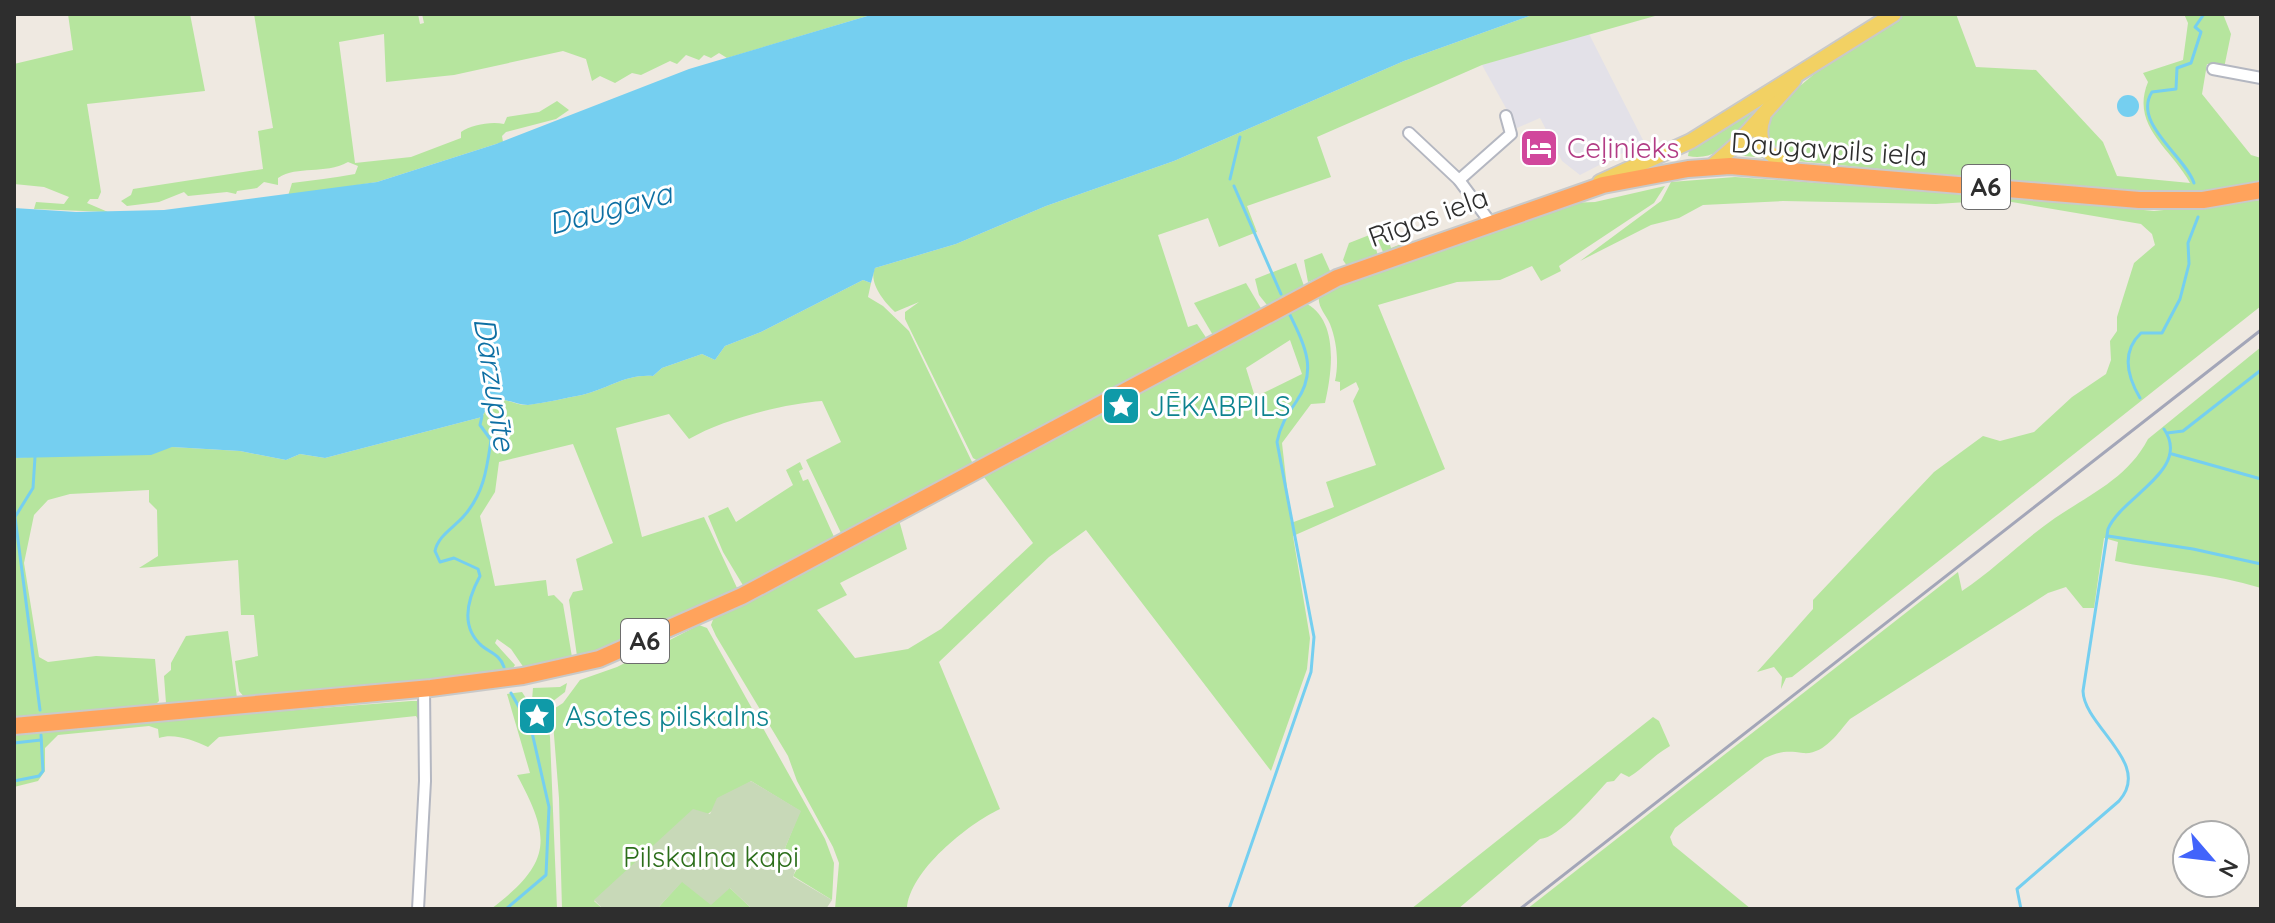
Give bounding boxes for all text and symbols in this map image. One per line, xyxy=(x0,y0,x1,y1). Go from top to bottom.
street label: Daugavpils iela xyxy=(1730,124,1928,173)
hotel icon: Ceļinieks xyxy=(1518,127,1560,169)
place label: Ceļinieks xyxy=(1567,130,1680,165)
road number: A6 xyxy=(1962,165,2010,209)
water label: Daugava xyxy=(544,173,678,243)
street label: Rīgas iela xyxy=(1363,179,1493,254)
water label: Dārzupīte xyxy=(466,315,524,454)
place icon: JĒKABPILS xyxy=(1100,385,1142,427)
place label: JĒKABPILS xyxy=(1149,388,1291,423)
road number: A6 xyxy=(621,619,669,663)
place icon: Asotes pilskalns xyxy=(516,695,558,737)
place label: Asotes pilskalns xyxy=(565,698,769,733)
north arrow xyxy=(2171,819,2251,899)
park label: Pilskalna kapi xyxy=(623,839,799,874)
text: N xyxy=(2213,855,2245,882)

